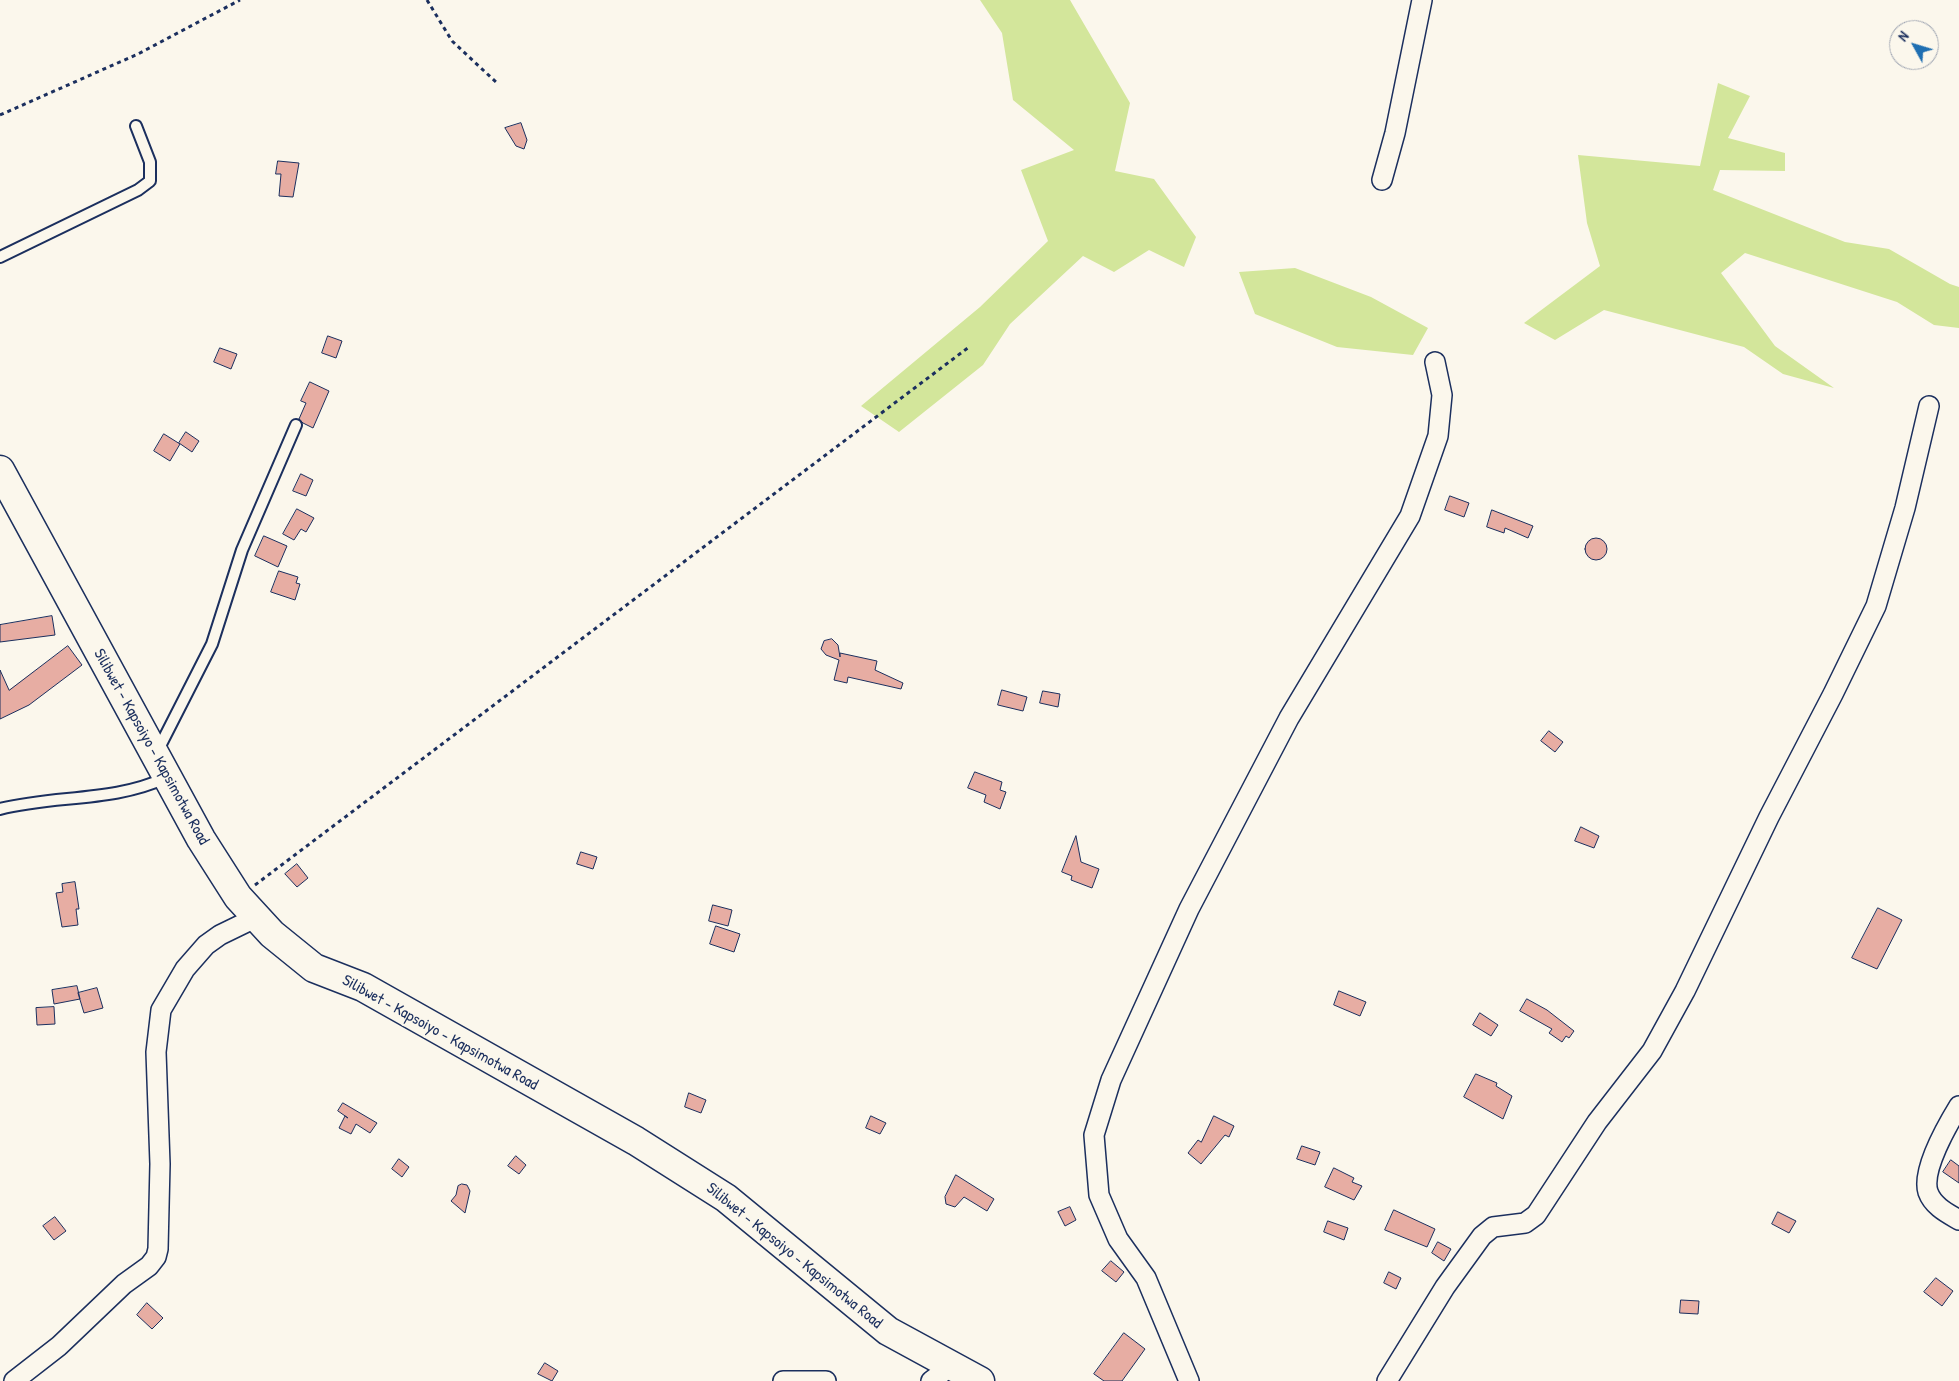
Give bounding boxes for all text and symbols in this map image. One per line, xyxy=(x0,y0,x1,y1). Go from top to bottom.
north arrow xyxy=(1889,20,1939,70)
text: N xyxy=(1893,27,1912,45)
street label: Silibwet - Kapsoiyo - Kapsimotwa Road xyxy=(89,646,213,848)
street label: Silibwet - Kapsoiyo - Kapsimotwa Road xyxy=(339,971,541,1095)
street label: Silibwet - Kapsoiyo - Kapsimotwa Road xyxy=(702,1179,886,1333)

